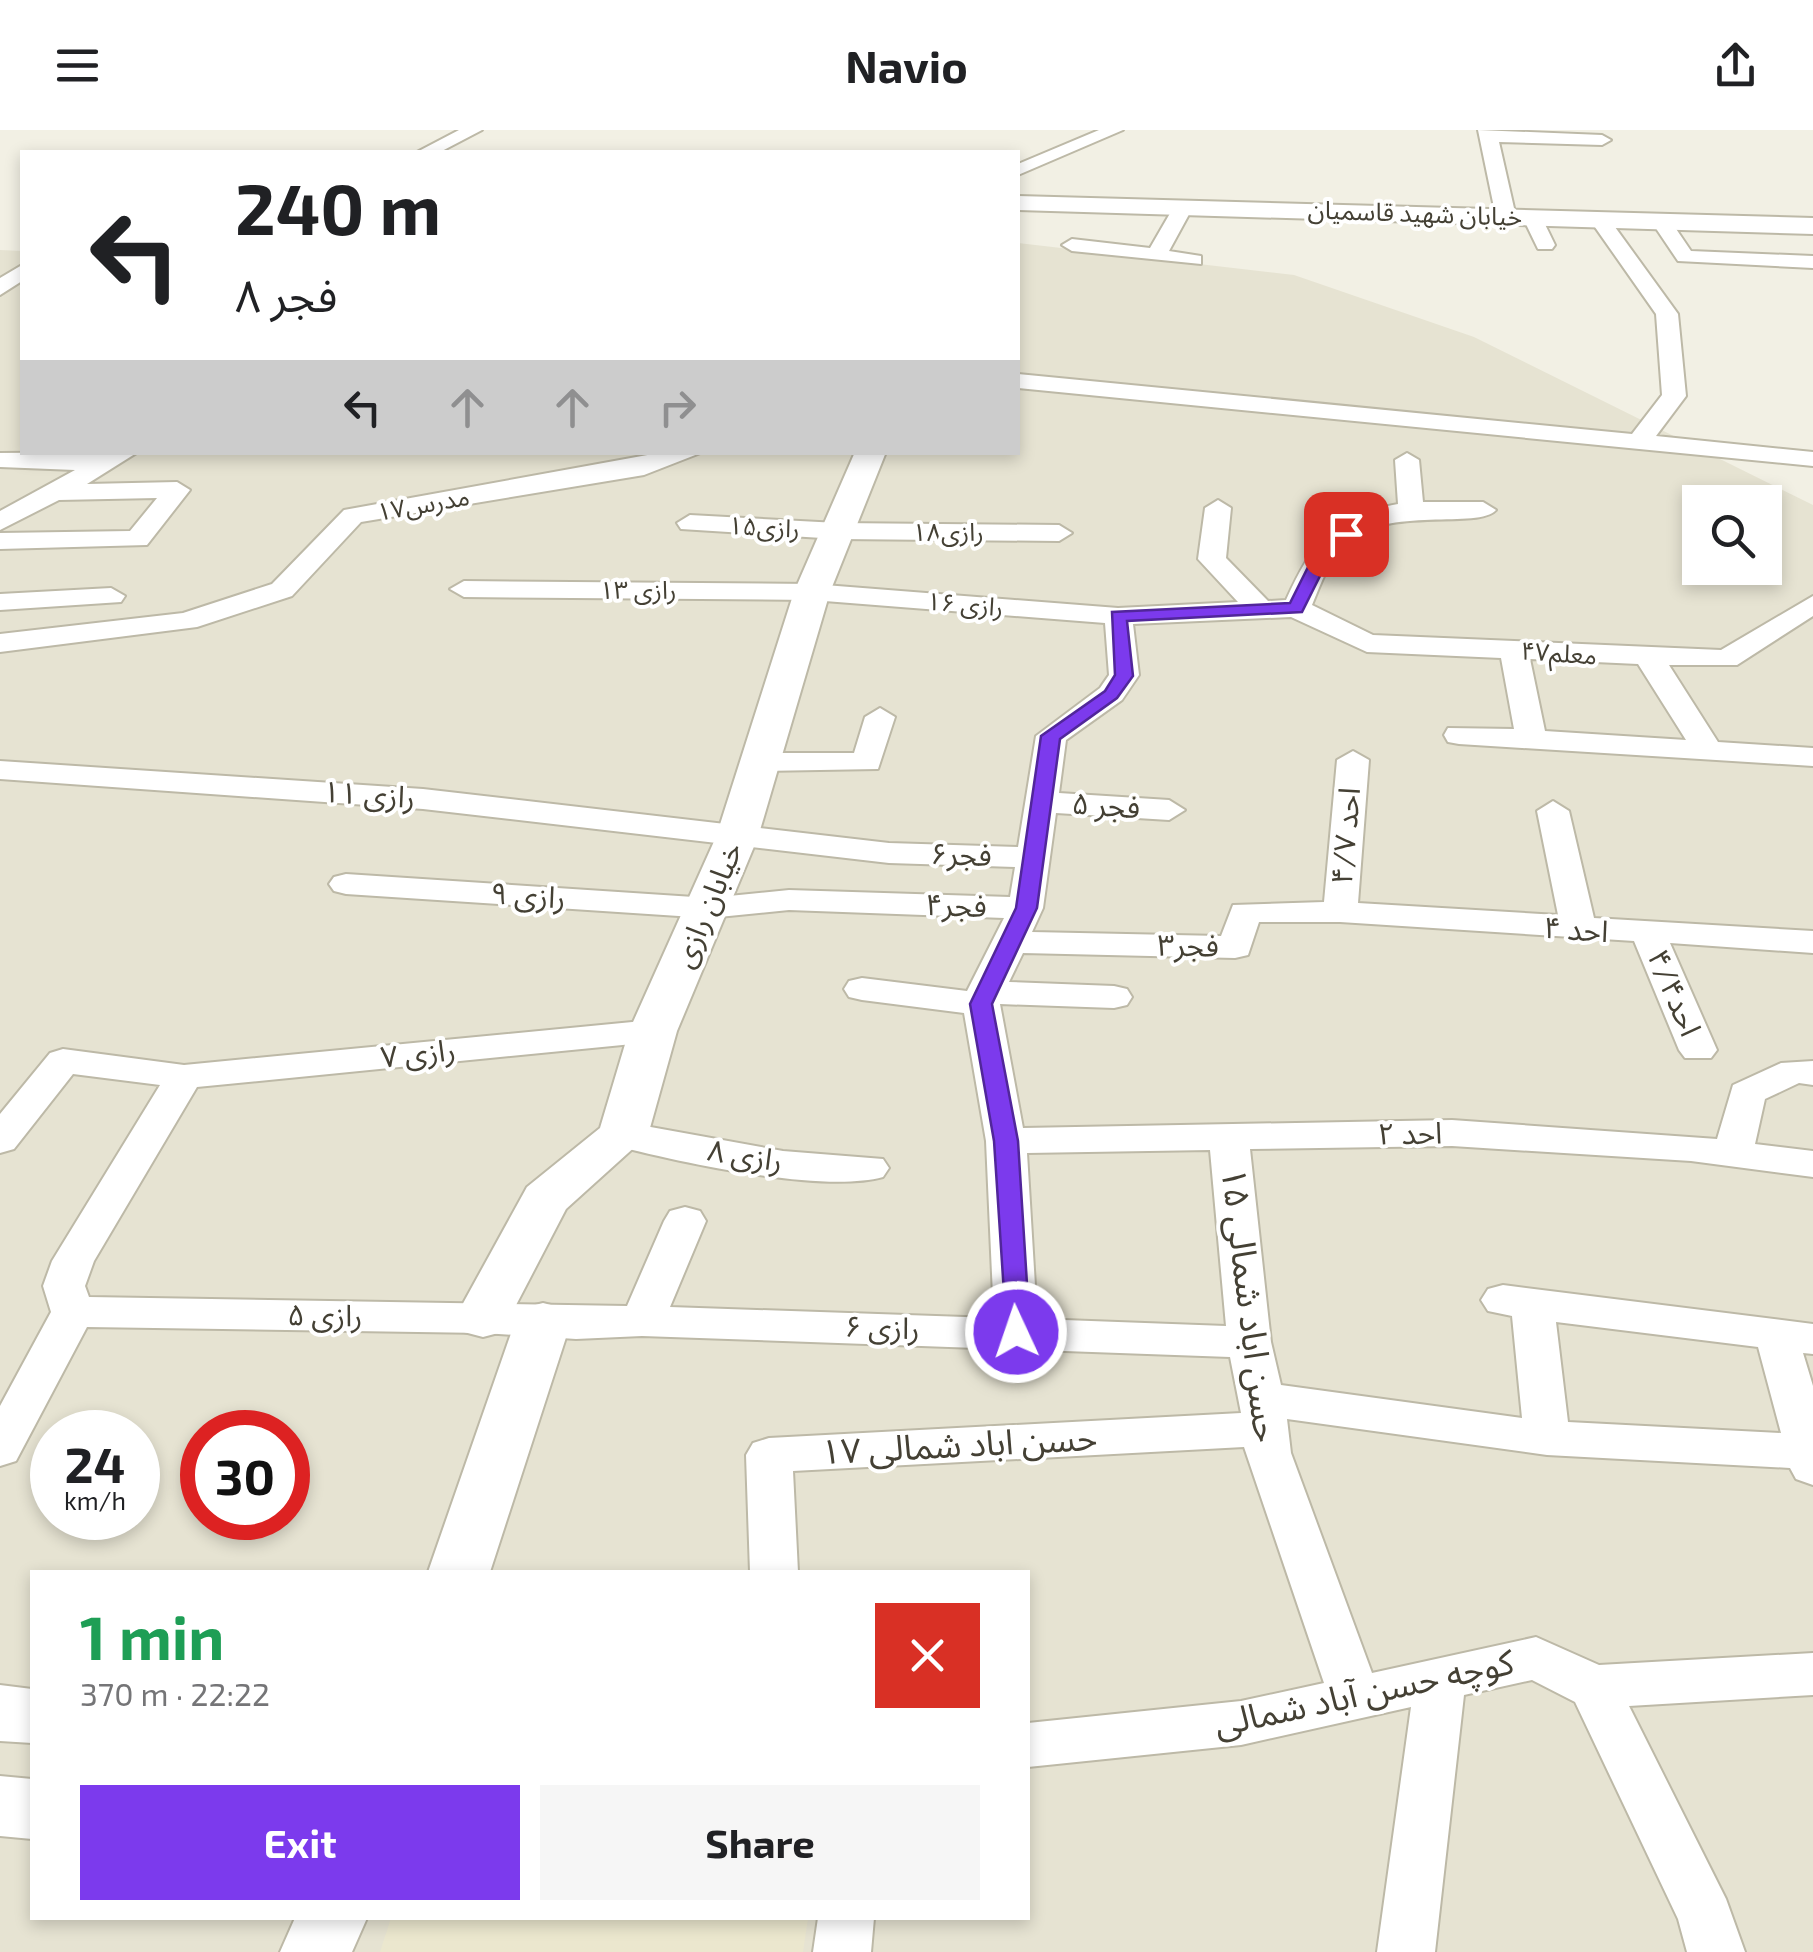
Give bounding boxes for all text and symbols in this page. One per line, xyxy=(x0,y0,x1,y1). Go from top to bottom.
icon: menu xyxy=(50,38,105,93)
text: Navio xyxy=(845,38,968,92)
icon: share xyxy=(1708,38,1763,93)
text: 240 m xyxy=(235,165,441,249)
icon: left xyxy=(70,190,200,320)
street label: خیابان شهید قاسمیان xyxy=(1307,193,1523,232)
text: فجر ۸ xyxy=(235,267,337,321)
icon: left xyxy=(335,380,390,435)
icon: ahead xyxy=(440,380,495,435)
icon: ahead xyxy=(545,380,600,435)
icon: right xyxy=(650,380,705,435)
street label: مدرس۱۷ xyxy=(374,480,472,527)
map controls xyxy=(1682,485,1782,585)
button: search xyxy=(1682,485,1782,585)
pin xyxy=(1304,492,1389,577)
icon: arrive xyxy=(1319,507,1374,562)
street label: رازی۱۵ xyxy=(728,509,800,544)
street label: رازی۱۸ xyxy=(912,516,984,547)
street label: رازی ۱۳ xyxy=(600,574,676,605)
street label: رازی ۱۶ xyxy=(925,585,1005,622)
street label: معلم۴۷ xyxy=(1520,634,1598,676)
street label: رازی ۱۱ xyxy=(322,772,416,815)
street label: فجر ۵ xyxy=(1071,784,1141,825)
street label: احد ۴/۷ xyxy=(1322,786,1366,886)
street label: فجر۶ xyxy=(930,834,992,873)
street label: خیابان رازی xyxy=(664,836,750,973)
street label: رازی ۹ xyxy=(489,873,567,916)
street label: فجر۴ xyxy=(925,885,987,924)
street label: احد ۴ xyxy=(1543,908,1610,948)
street label: فجر۳ xyxy=(1157,925,1219,964)
street label: احد۴/۴ xyxy=(1642,943,1710,1041)
street label: رازی ۷ xyxy=(379,1030,457,1075)
street label: احد ۲ xyxy=(1377,1113,1443,1151)
street label: رازی ۸ xyxy=(705,1130,785,1179)
street label: حسن اباد شمالی ۱۵ xyxy=(1213,1165,1290,1445)
position arrow xyxy=(964,1280,1068,1384)
street label: رازی ۵ xyxy=(287,1295,363,1334)
street label: رازی ۶ xyxy=(844,1307,920,1346)
speed limit sign: 30 xyxy=(180,1410,310,1540)
street label: حسن اباد شمالی ۱۷ xyxy=(820,1415,1098,1472)
text: 24 xyxy=(65,1433,125,1493)
text: km/h xyxy=(64,1485,126,1515)
text: 1 min xyxy=(80,1600,224,1672)
button: close xyxy=(875,1603,980,1708)
street label: کوچه حسن آباد شمالی xyxy=(1210,1639,1518,1746)
text: 370 m · 22:22 xyxy=(80,1674,270,1712)
button: Exit xyxy=(80,1785,520,1900)
button: Share xyxy=(540,1785,980,1900)

